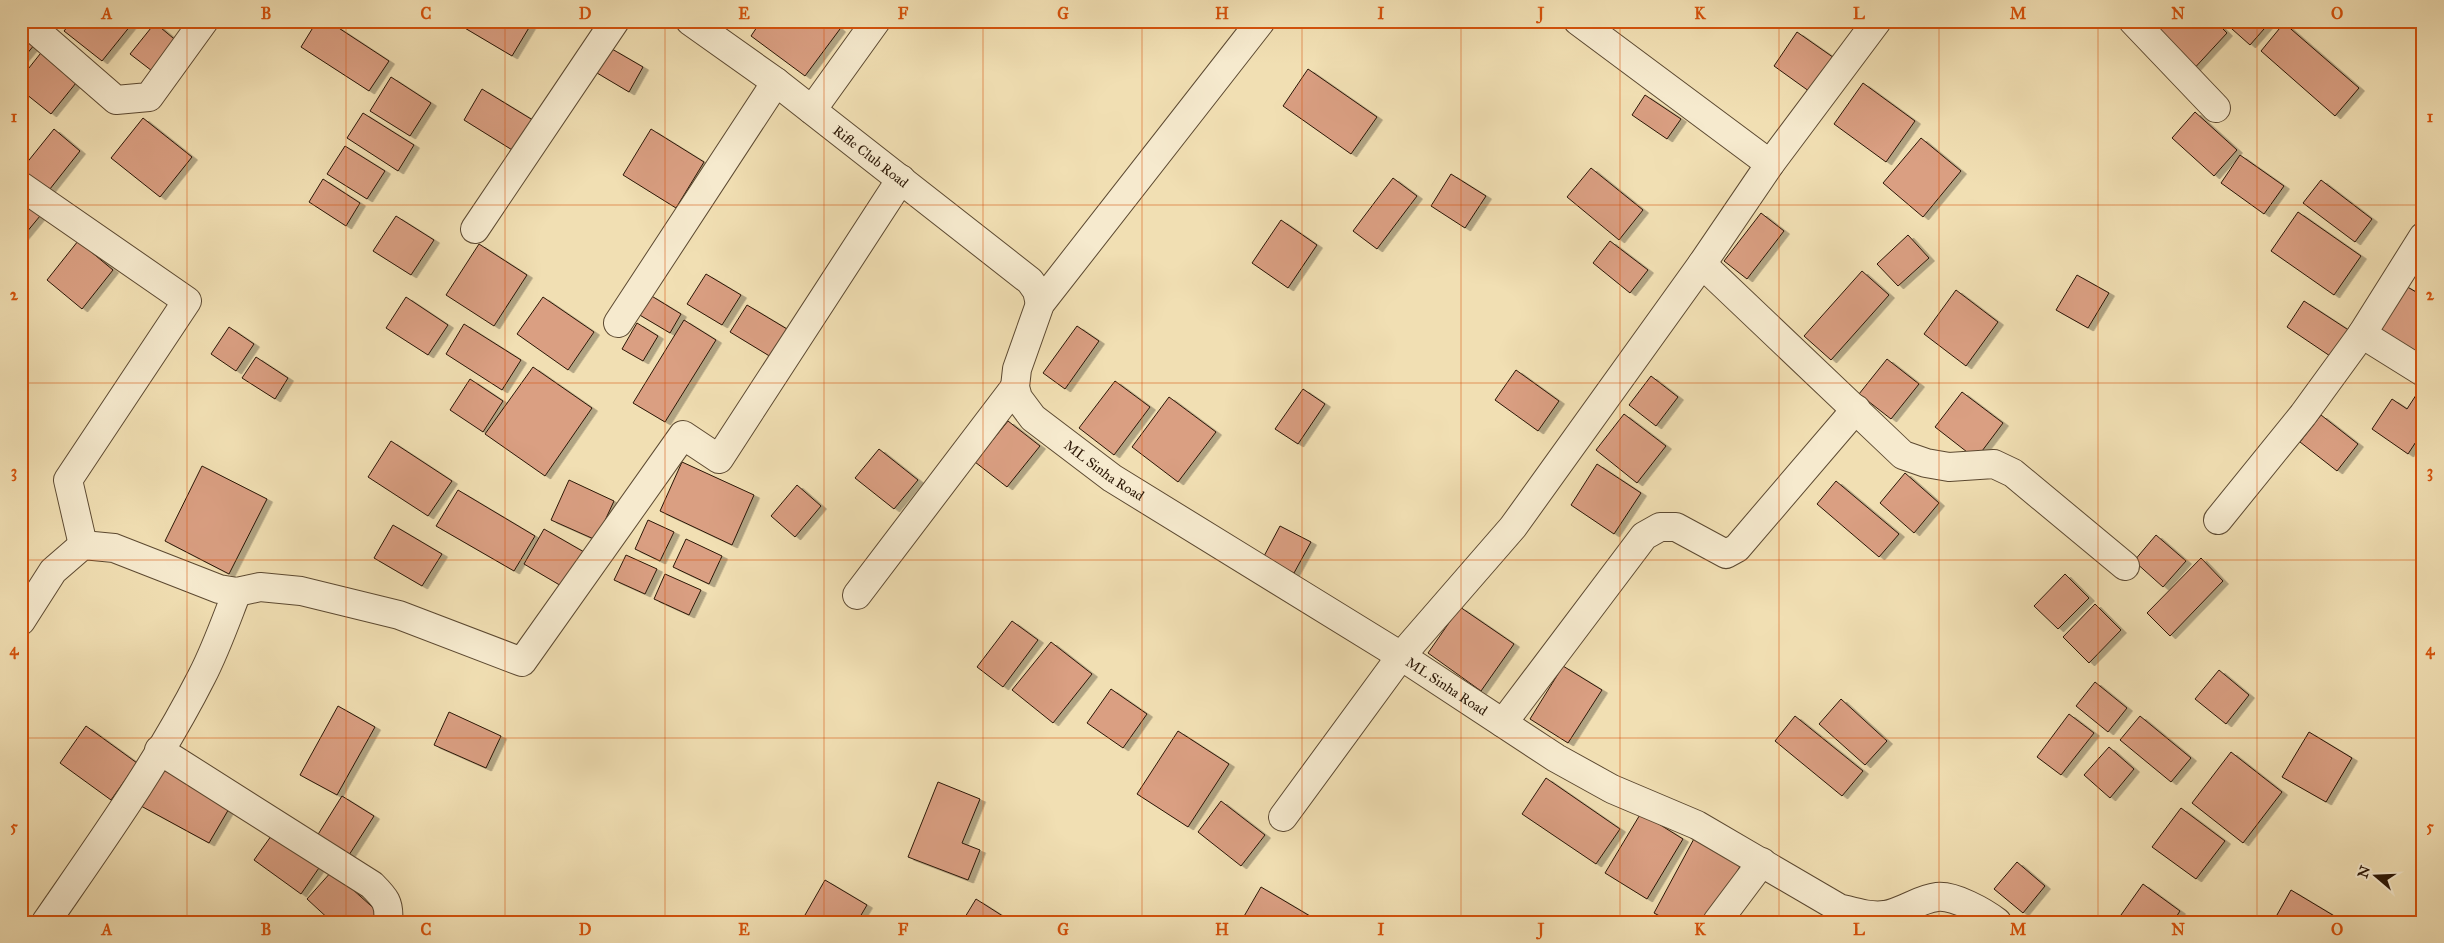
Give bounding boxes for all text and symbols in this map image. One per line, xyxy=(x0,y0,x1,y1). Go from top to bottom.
text: A xyxy=(101,4,113,23)
text: B xyxy=(261,4,271,23)
text: C xyxy=(421,4,432,23)
text: D xyxy=(579,4,592,23)
text: E xyxy=(738,4,750,23)
text: F xyxy=(898,4,909,23)
text: G xyxy=(1057,4,1069,23)
text: H xyxy=(1215,4,1229,23)
text: I xyxy=(1378,4,1385,23)
text: J xyxy=(1536,4,1545,24)
text: K xyxy=(1694,4,1706,23)
text: L xyxy=(1853,4,1865,23)
text: M xyxy=(2010,4,2027,23)
text: N xyxy=(2171,4,2185,23)
text: O xyxy=(2331,4,2343,23)
text: 1 xyxy=(11,107,18,126)
text: 1 xyxy=(2427,107,2434,126)
street label: Rifle Club Road xyxy=(830,122,912,191)
text: 2 xyxy=(10,285,19,304)
text: 2 xyxy=(2426,285,2435,304)
street label: ML Sinha Road xyxy=(1061,436,1147,504)
text: 3 xyxy=(11,462,17,482)
text: 3 xyxy=(2427,462,2433,482)
text: 4 xyxy=(10,640,20,660)
text: 4 xyxy=(2426,640,2436,660)
street label: ML Sinha Road xyxy=(1403,653,1491,719)
text: 5 xyxy=(10,817,18,836)
text: 5 xyxy=(2426,817,2434,836)
north arrow xyxy=(2352,850,2402,900)
text: N xyxy=(2354,863,2374,880)
text: A xyxy=(101,920,113,939)
text: B xyxy=(261,920,271,939)
text: C xyxy=(421,920,432,939)
text: D xyxy=(579,920,592,939)
text: E xyxy=(738,920,750,939)
text: F xyxy=(898,920,909,939)
text: G xyxy=(1057,920,1069,939)
text: H xyxy=(1215,920,1229,939)
text: I xyxy=(1378,920,1385,939)
text: J xyxy=(1536,920,1545,940)
text: K xyxy=(1694,920,1706,939)
text: L xyxy=(1853,920,1865,939)
text: M xyxy=(2010,920,2027,939)
text: N xyxy=(2171,920,2185,939)
text: O xyxy=(2331,920,2343,939)

